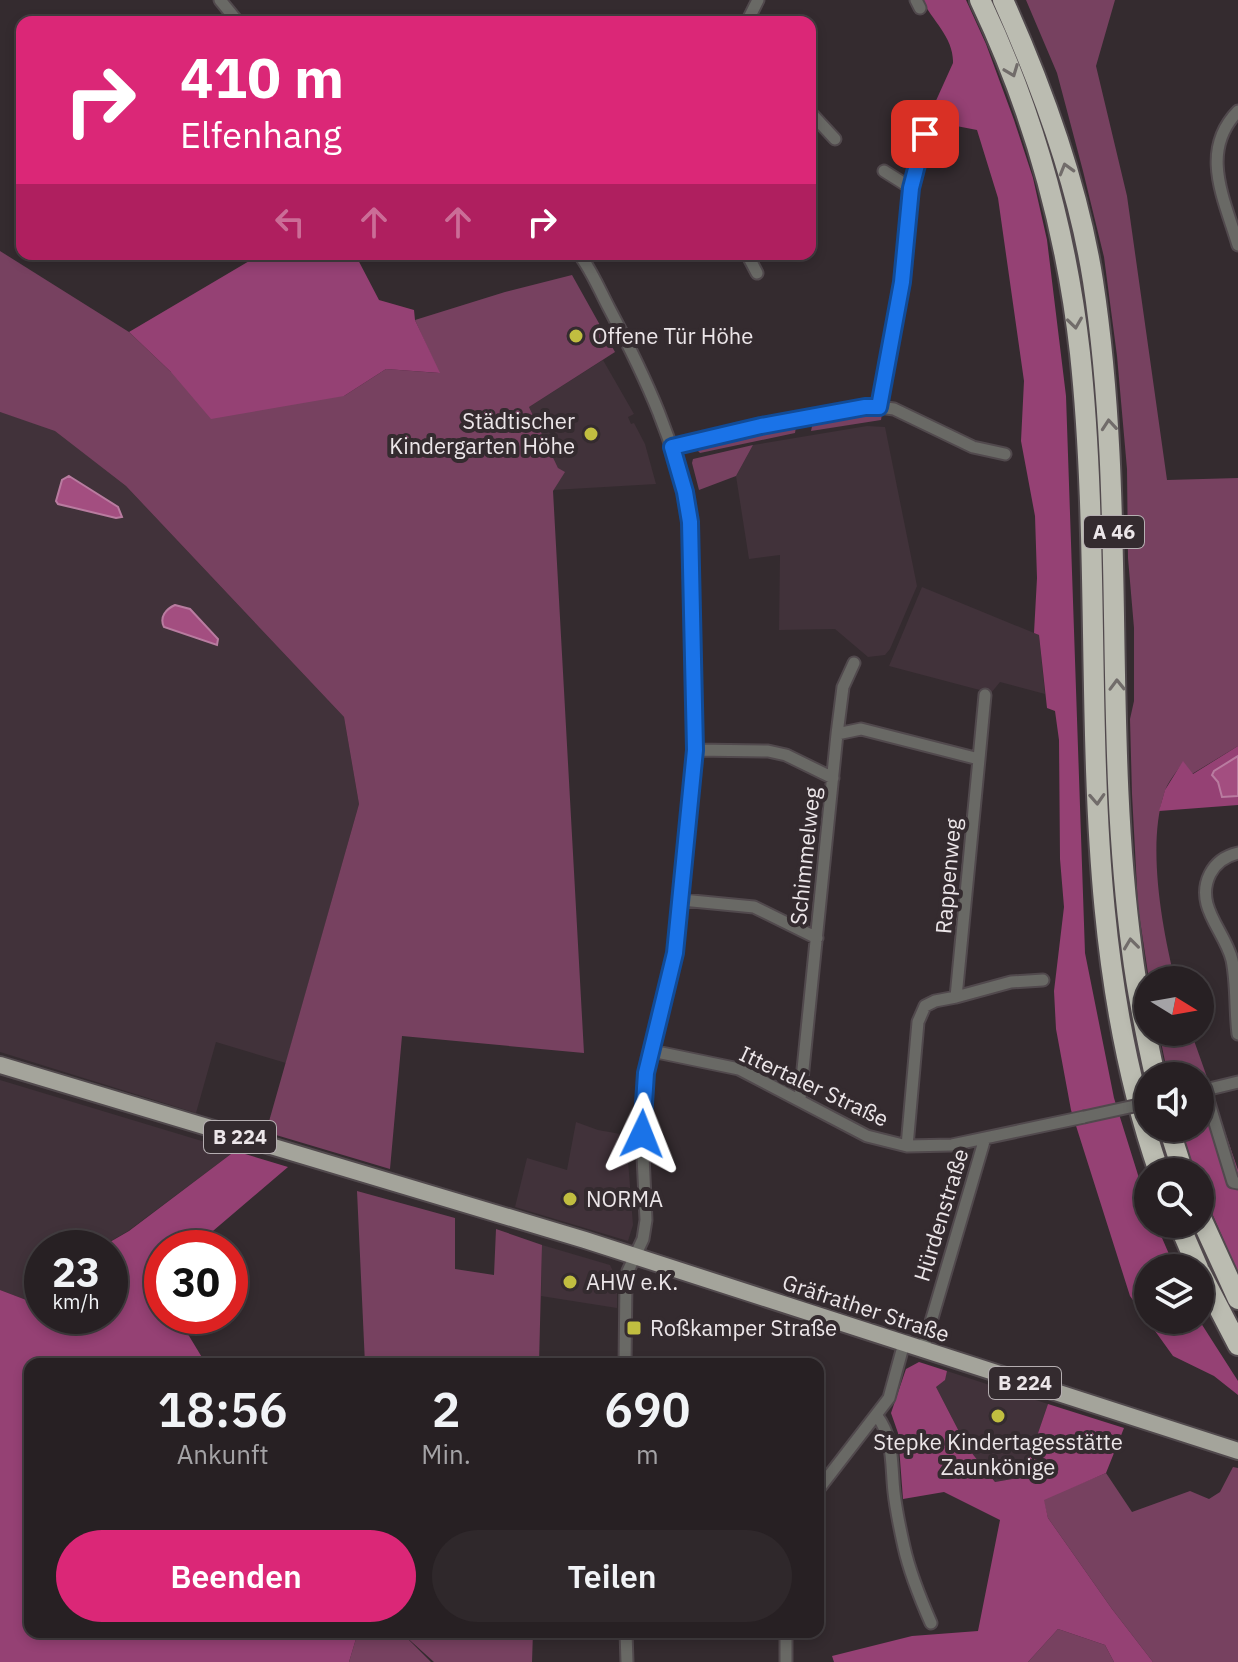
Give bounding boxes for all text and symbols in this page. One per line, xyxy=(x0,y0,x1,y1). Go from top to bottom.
text: 410 m xyxy=(180,41,344,113)
icon: right xyxy=(48,48,152,152)
one-way arrow xyxy=(1002,64,1018,78)
pin xyxy=(891,100,959,168)
text: Elfenhang xyxy=(180,111,342,158)
icon: arrive xyxy=(903,112,947,156)
one-way arrow xyxy=(1059,163,1075,177)
icon: left xyxy=(268,200,312,244)
icon: ahead xyxy=(352,200,396,244)
icon: ahead xyxy=(436,200,480,244)
icon: right xyxy=(520,200,564,244)
one-way arrow xyxy=(1067,317,1084,330)
place label: Offene Tür Höhe xyxy=(592,321,753,350)
marker: Offene Tür Höhe xyxy=(567,327,585,345)
place label: Städtischer Kindergarten Höhe xyxy=(389,406,575,460)
one-way arrow xyxy=(1100,418,1117,431)
marker: Städtischer Kindergarten Höhe xyxy=(582,425,600,443)
road number: A 46 xyxy=(1084,516,1144,548)
one-way arrow xyxy=(1108,678,1125,691)
street label: Schimmelweg xyxy=(783,785,826,926)
one-way arrow xyxy=(1089,793,1106,806)
street label: Rappenweg xyxy=(928,816,967,935)
one-way arrow xyxy=(1123,937,1140,950)
north arrow xyxy=(1134,966,1214,1046)
map controls xyxy=(1134,966,1214,1334)
street label: Ittertaler Straße xyxy=(735,1038,893,1133)
button: sound xyxy=(1134,1062,1214,1142)
position arrow xyxy=(600,1092,684,1176)
road number: B 224 xyxy=(204,1121,276,1153)
street label: Hürdenstraße xyxy=(907,1145,974,1285)
button: search xyxy=(1134,1158,1214,1238)
place label: NORMA xyxy=(586,1184,663,1213)
marker: NORMA xyxy=(561,1190,579,1208)
speed limit sign: 30 xyxy=(144,1230,248,1334)
text: 23 xyxy=(52,1246,100,1298)
button: layers xyxy=(1134,1254,1214,1334)
place label: AHW e.K. xyxy=(586,1267,678,1296)
street label: Gräfrather Straße xyxy=(779,1267,953,1348)
marker: AHW e.K. xyxy=(561,1273,579,1291)
text: km/h xyxy=(52,1288,100,1315)
place label: Roßkamper Straße xyxy=(650,1313,837,1342)
marker: Roßkamper Straße xyxy=(625,1319,643,1337)
road number: B 224 xyxy=(989,1367,1061,1399)
text: 18:56 xyxy=(157,1378,288,1440)
text: 2 xyxy=(432,1378,460,1440)
text: 690 xyxy=(604,1378,691,1440)
marker: Stepke Kindertagesstätte Zaunkönige xyxy=(989,1407,1007,1425)
place label: Stepke Kindertagesstätte Zaunkönige xyxy=(873,1427,1123,1481)
text: Ankunft xyxy=(177,1437,269,1471)
text: Min. xyxy=(421,1437,471,1471)
text: m xyxy=(636,1437,659,1471)
button: Beenden xyxy=(56,1530,416,1622)
button: Teilen xyxy=(432,1530,792,1622)

